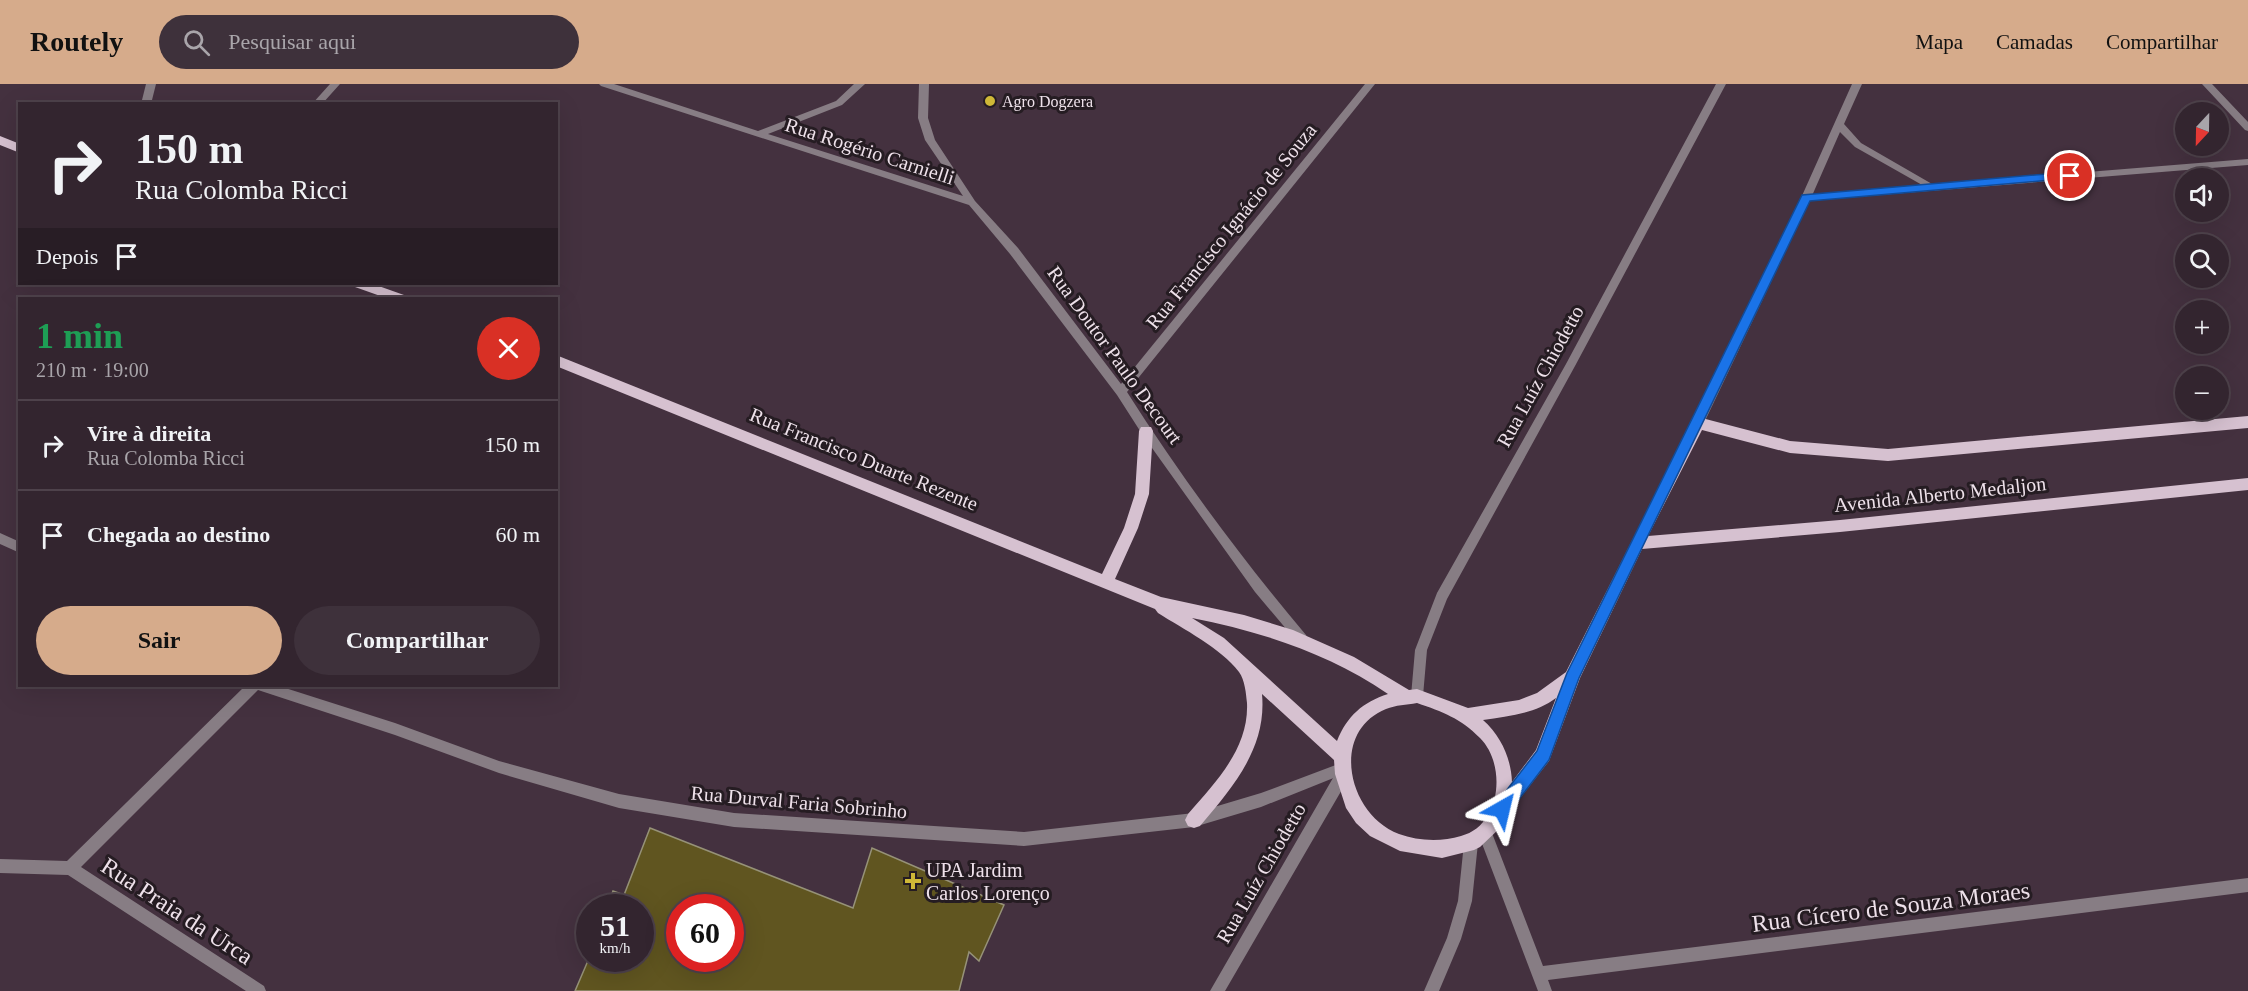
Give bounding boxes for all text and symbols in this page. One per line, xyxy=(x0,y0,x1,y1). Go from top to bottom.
search box xyxy=(159,15,579,69)
text: Routely xyxy=(30,26,123,57)
icon: search xyxy=(180,26,213,59)
text: Pesquisar aqui xyxy=(228,29,356,54)
text: Mapa xyxy=(1915,30,1963,54)
text: Camadas xyxy=(1996,30,2073,54)
text: Compartilhar xyxy=(2106,30,2218,54)
place label: Agro Dogzera xyxy=(1002,93,1093,111)
marker: Agro Dogzera xyxy=(983,94,997,108)
north arrow xyxy=(2175,102,2229,156)
map controls xyxy=(2175,102,2229,420)
street label: Rua Rogério Carnielli xyxy=(782,113,958,190)
street label: Rua Francisco Ignácio de Souza xyxy=(1141,119,1321,334)
icon: right xyxy=(36,126,114,204)
text: 150 m xyxy=(135,126,244,172)
pin xyxy=(2044,150,2095,201)
icon: arrive xyxy=(2053,159,2086,192)
button: sound xyxy=(2175,168,2229,222)
text: Rua Colomba Ricci xyxy=(135,175,348,205)
button: search xyxy=(2175,234,2229,288)
icon: arrive xyxy=(110,240,143,273)
text: Depois xyxy=(36,244,98,269)
street label: Rua Doutor Paulo Decourt xyxy=(1043,262,1187,448)
button: + xyxy=(2175,300,2229,354)
street label: Rua Luíz Chiodetto xyxy=(1492,302,1588,450)
text: 1 min xyxy=(36,316,123,356)
button: close xyxy=(477,317,540,380)
text: 210 m · 19:00 xyxy=(36,359,149,381)
button: − xyxy=(2175,366,2229,420)
street label: Rua Francisco Duarte Rezente xyxy=(747,403,981,515)
text: Vire à direita xyxy=(87,421,211,446)
icon: right xyxy=(36,429,69,462)
text: 150 m xyxy=(484,432,540,457)
text: Rua Colomba Ricci xyxy=(87,447,245,469)
street label: Avenida Alberto Medaljon xyxy=(1833,472,2047,517)
icon: arrive xyxy=(36,519,69,552)
text: Chegada ao destino xyxy=(87,522,270,547)
text: 60 m xyxy=(495,522,540,547)
button: Sair xyxy=(36,606,282,675)
button: Compartilhar xyxy=(294,606,540,675)
position arrow xyxy=(1470,777,1534,841)
street label: Rua Durval Faria Sobrinho xyxy=(690,782,908,822)
street label: Rua Luíz Chiodetto xyxy=(1212,799,1310,947)
street label: Rua Praia da Urca xyxy=(96,852,258,970)
place label: UPA Jardim Carlos Lorenço xyxy=(926,859,1050,905)
marker: UPA Jardim Carlos Lorenço xyxy=(904,872,922,890)
street label: Rua Cícero de Souza Moraes xyxy=(1750,877,2032,937)
speed limit sign: 60 xyxy=(666,894,744,972)
text: 51 xyxy=(600,909,630,942)
text: km/h xyxy=(600,940,630,956)

